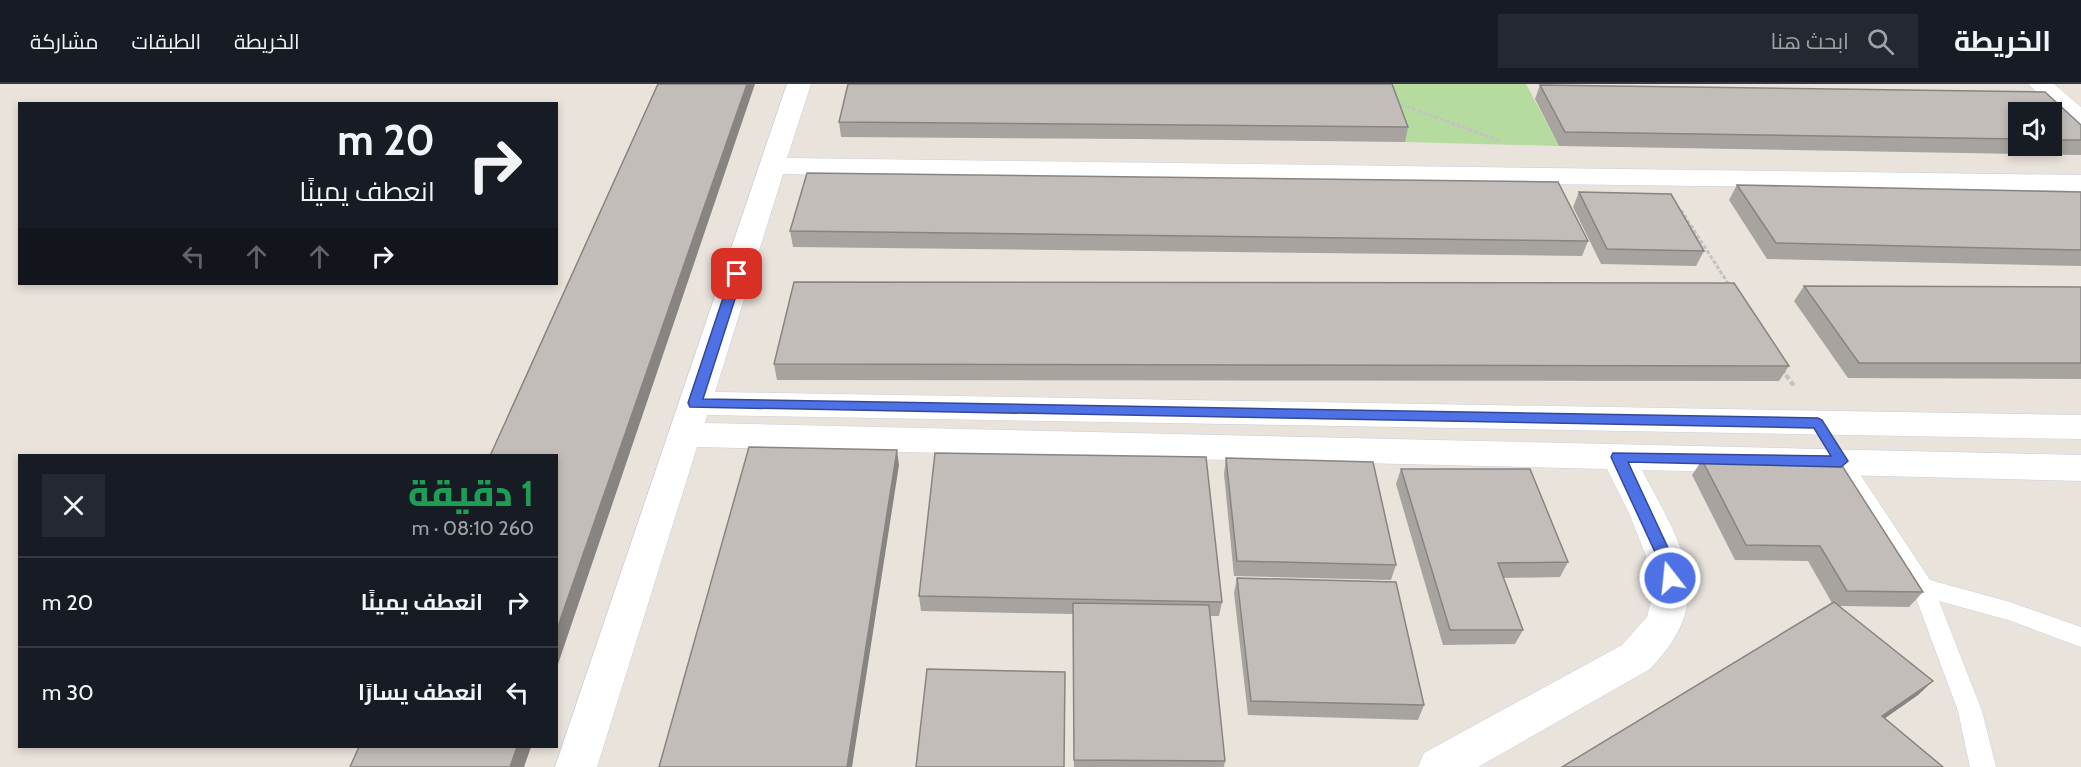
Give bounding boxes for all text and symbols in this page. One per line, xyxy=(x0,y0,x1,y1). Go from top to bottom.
search box xyxy=(1498,14,1918,68)
text: الخريطة xyxy=(1954,24,2051,58)
icon: search xyxy=(1864,25,1897,58)
text: ابحث هنا xyxy=(1771,28,1849,55)
text: مشاركة xyxy=(30,29,99,54)
text: الطبقات xyxy=(132,29,201,54)
text: الخريطة xyxy=(234,29,300,54)
map controls xyxy=(2008,102,2062,156)
button: sound xyxy=(2008,102,2062,156)
text: 20 m xyxy=(337,114,435,166)
icon: right xyxy=(456,126,534,204)
text: انعطف يمينًا xyxy=(299,175,435,208)
icon: left xyxy=(177,240,210,273)
icon: ahead xyxy=(240,240,273,273)
icon: ahead xyxy=(303,240,336,273)
icon: right xyxy=(366,240,399,273)
pin xyxy=(711,248,762,299)
icon: arrive xyxy=(720,257,753,290)
text: 1 دقيقة xyxy=(408,471,534,515)
button: close xyxy=(42,474,105,537)
text: 260 m · 08:10 xyxy=(412,516,534,540)
position arrow xyxy=(1638,546,1702,610)
icon: right xyxy=(501,586,534,619)
text: 20 m xyxy=(42,589,93,616)
text: انعطف يمينًا xyxy=(361,589,483,616)
icon: left xyxy=(501,676,534,709)
text: 30 m xyxy=(42,679,94,706)
text: انعطف يسارًا xyxy=(358,679,483,706)

